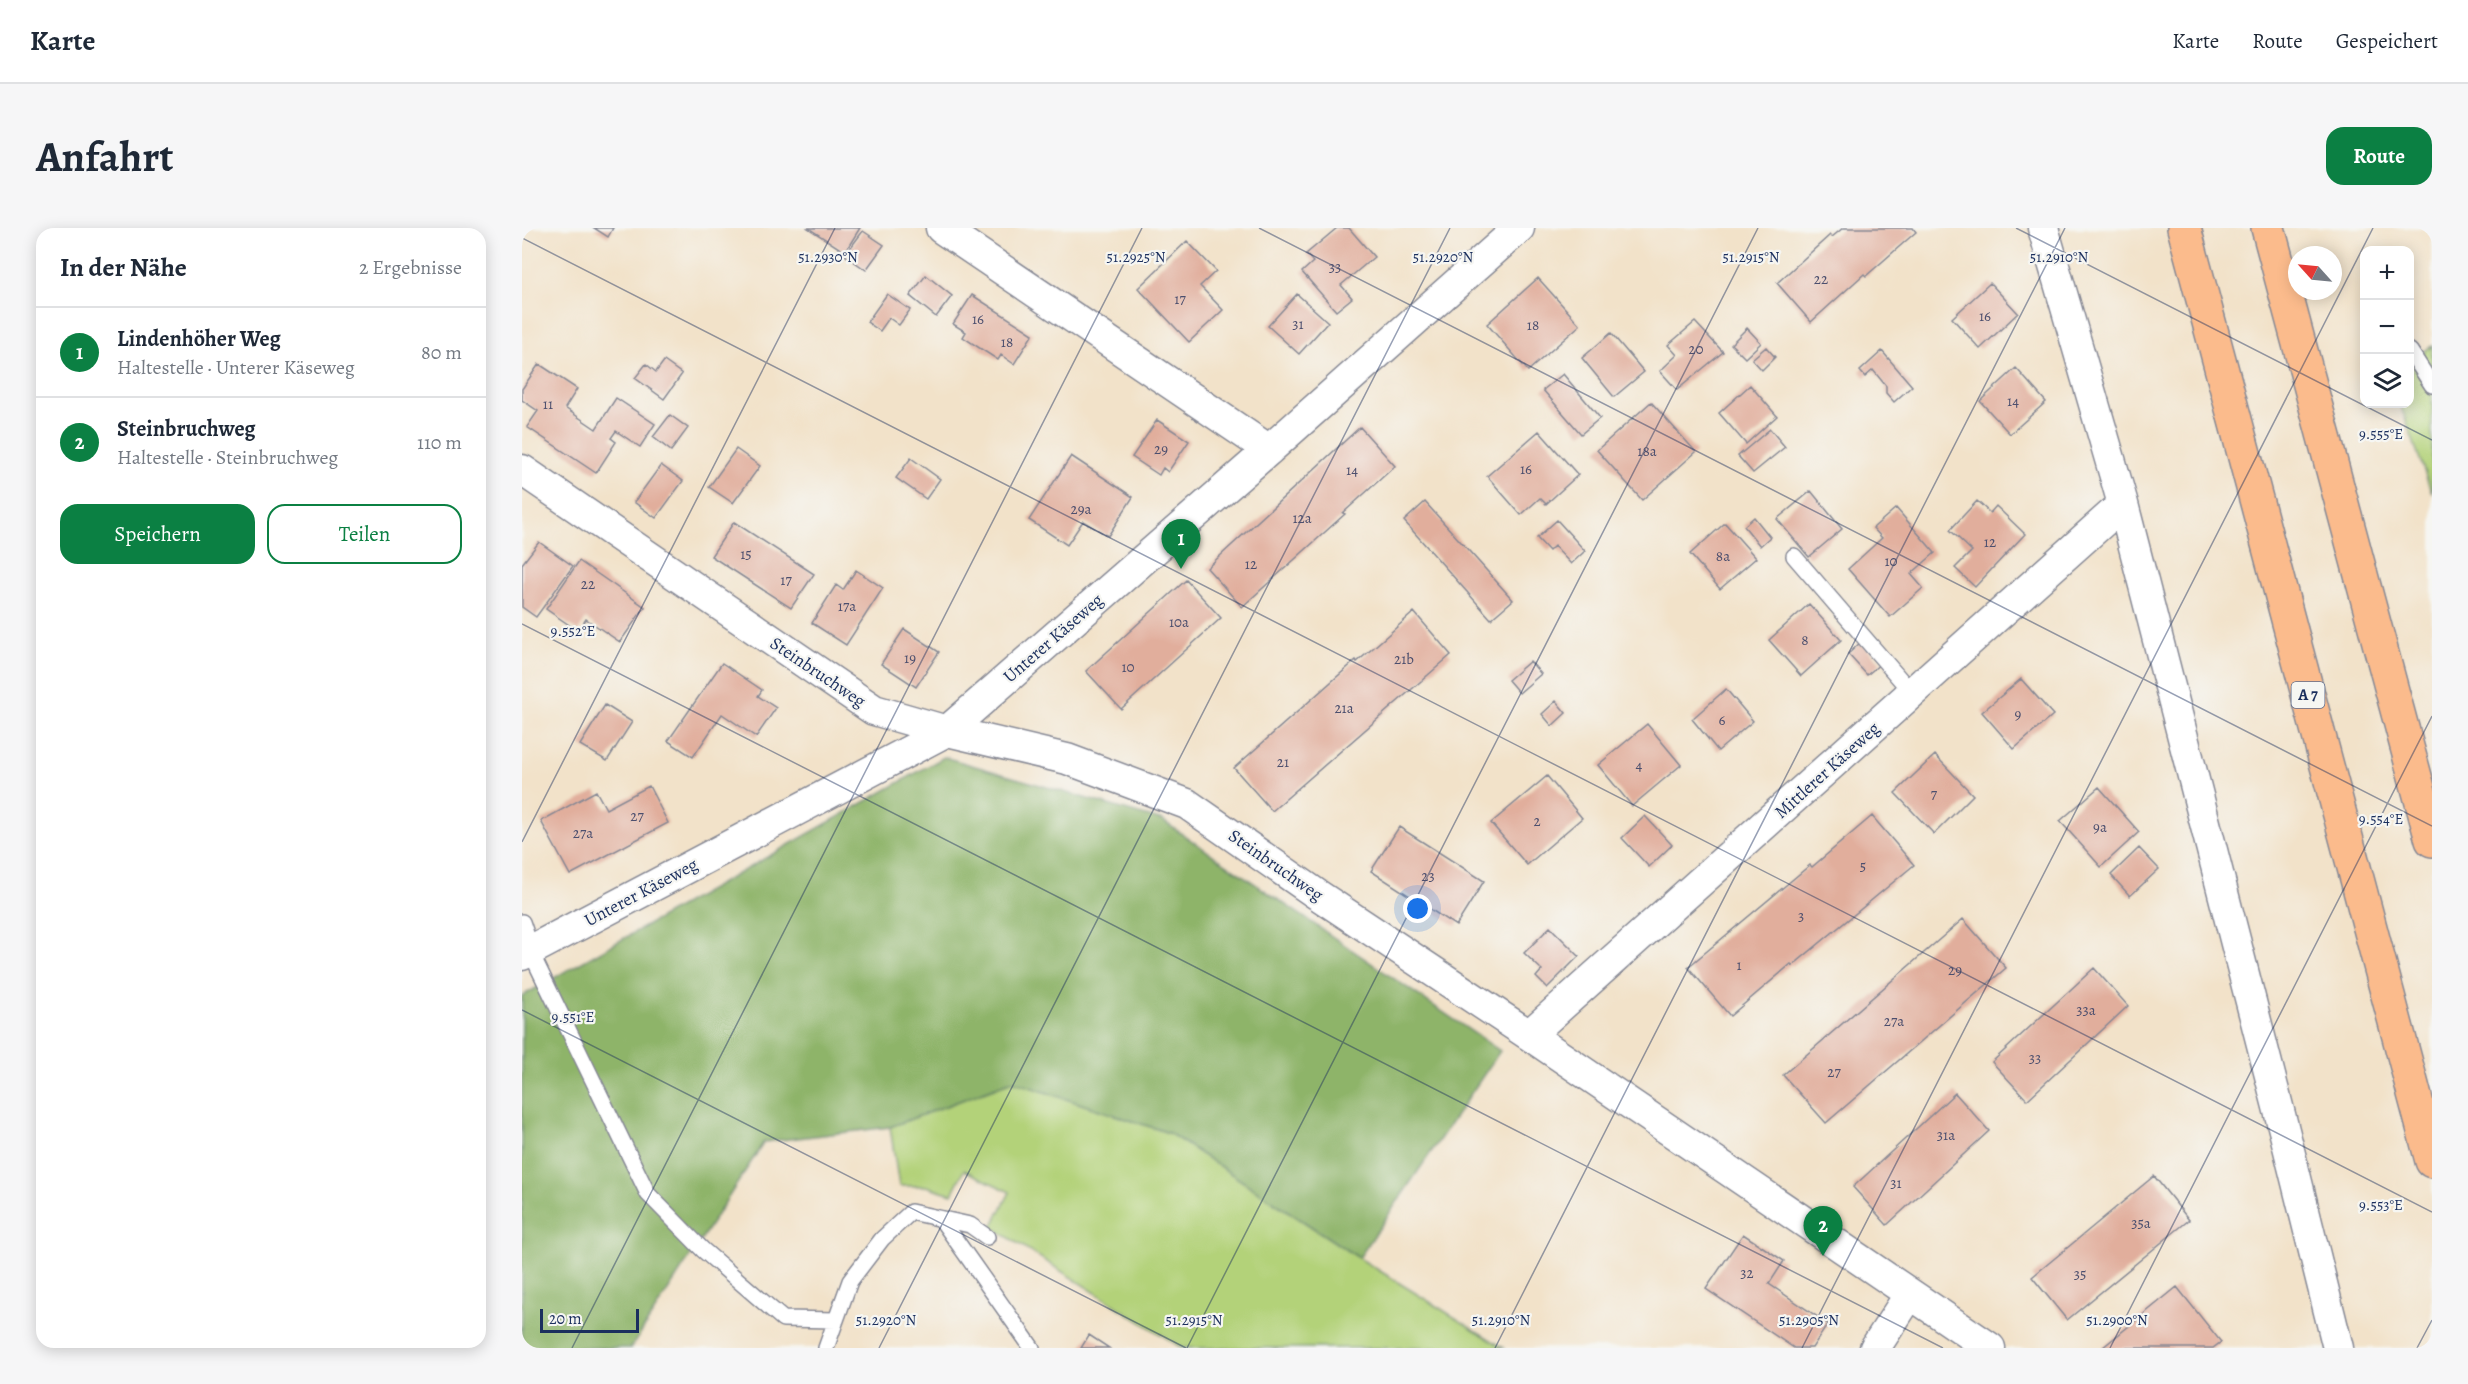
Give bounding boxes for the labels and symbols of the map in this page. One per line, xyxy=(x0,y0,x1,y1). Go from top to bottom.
north arrow xyxy=(2288,246,2342,300)
text: 51.2930°N xyxy=(798,247,858,267)
text: 51.2925°N xyxy=(1107,247,1166,267)
text: 51.2920°N xyxy=(1413,247,1473,267)
text: 51.2915°N xyxy=(1722,247,1780,267)
text: 51.2910°N xyxy=(2030,247,2088,267)
house number: 33 xyxy=(1329,257,1341,277)
house number: 22 xyxy=(1814,269,1828,289)
house number: 17 xyxy=(1174,289,1186,309)
house number: 16 xyxy=(1979,306,1991,326)
house number: 16 xyxy=(972,309,984,329)
house number: 31 xyxy=(1292,314,1304,334)
house number: 18 xyxy=(1527,315,1539,335)
house number: 18 xyxy=(1001,332,1013,352)
house number: 20 xyxy=(1688,339,1704,359)
house number: 14 xyxy=(2007,391,2019,411)
house number: 11 xyxy=(543,394,553,414)
text: 9.555°E xyxy=(2359,424,2403,444)
house number: 29 xyxy=(1154,439,1168,459)
house number: 18a xyxy=(1637,441,1657,461)
house number: 16 xyxy=(1520,459,1532,479)
house number: 14 xyxy=(1346,460,1358,480)
house number: 29a xyxy=(1071,499,1091,519)
house number: 12a xyxy=(1292,508,1312,528)
pin: 1 xyxy=(1162,520,1200,569)
house number: 12 xyxy=(1984,532,1996,552)
house number: 15 xyxy=(740,544,752,564)
house number: 8a xyxy=(1716,546,1730,566)
house number: 10 xyxy=(1884,551,1898,571)
house number: 12 xyxy=(1245,554,1257,574)
house number: 17 xyxy=(780,570,792,590)
house number: 22 xyxy=(581,574,595,594)
street label: Unterer Käseweg xyxy=(998,588,1108,688)
house number: 17a xyxy=(838,596,856,616)
house number: 10a xyxy=(1169,612,1189,632)
text: 9.552°E xyxy=(551,621,595,641)
house number: 8 xyxy=(1801,630,1809,650)
street label: Steinbruchweg xyxy=(765,631,871,713)
house number: 19 xyxy=(904,648,916,668)
house number: 21b xyxy=(1394,649,1414,669)
house number: 10 xyxy=(1121,657,1135,677)
road number: A 7 xyxy=(2292,682,2324,708)
house number: 21a xyxy=(1334,698,1354,718)
house number: 9 xyxy=(2015,704,2022,724)
house number: 6 xyxy=(1719,710,1726,730)
street label: Mittlerer Käseweg xyxy=(1769,716,1885,824)
house number: 21 xyxy=(1277,752,1289,772)
house number: 4 xyxy=(1636,755,1643,775)
house number: 7 xyxy=(1931,784,1938,804)
house number: 27 xyxy=(630,806,644,826)
text: 9.554°E xyxy=(2359,809,2403,829)
house number: 2 xyxy=(1533,811,1541,831)
house number: 9a xyxy=(2093,817,2107,837)
house number: 27a xyxy=(573,823,593,843)
street label: Steinbruchweg xyxy=(1224,823,1328,907)
street label: Unterer Käseweg xyxy=(580,852,702,932)
house number: 5 xyxy=(1860,856,1866,876)
house number: 23 xyxy=(1421,866,1435,886)
your location xyxy=(1403,894,1432,923)
house number: 3 xyxy=(1798,906,1804,926)
house number: 1 xyxy=(1736,955,1742,975)
house number: 29 xyxy=(1948,960,1962,980)
house number: 33a xyxy=(2076,1000,2096,1020)
text: 9.551°E xyxy=(552,1007,594,1027)
house number: 27a xyxy=(1884,1011,1904,1031)
house number: 33 xyxy=(2029,1048,2041,1068)
house number: 27 xyxy=(1827,1062,1841,1082)
house number: 31a xyxy=(1937,1125,1955,1145)
house number: 31 xyxy=(1890,1173,1902,1193)
text: 9.553°E xyxy=(2359,1195,2403,1215)
pin: 2 xyxy=(1804,1206,1842,1256)
house number: 35a xyxy=(2131,1213,2151,1233)
house number: 32 xyxy=(1740,1263,1754,1283)
house number: 35 xyxy=(2074,1264,2086,1284)
scale bar xyxy=(540,1306,639,1334)
text: 51.2920°N xyxy=(856,1310,916,1330)
text: 51.2915°N xyxy=(1165,1310,1223,1330)
text: 51.2910°N xyxy=(1472,1310,1530,1330)
text: 51.2905°N xyxy=(1779,1310,1839,1330)
text: 51.2900°N xyxy=(2086,1310,2148,1330)

